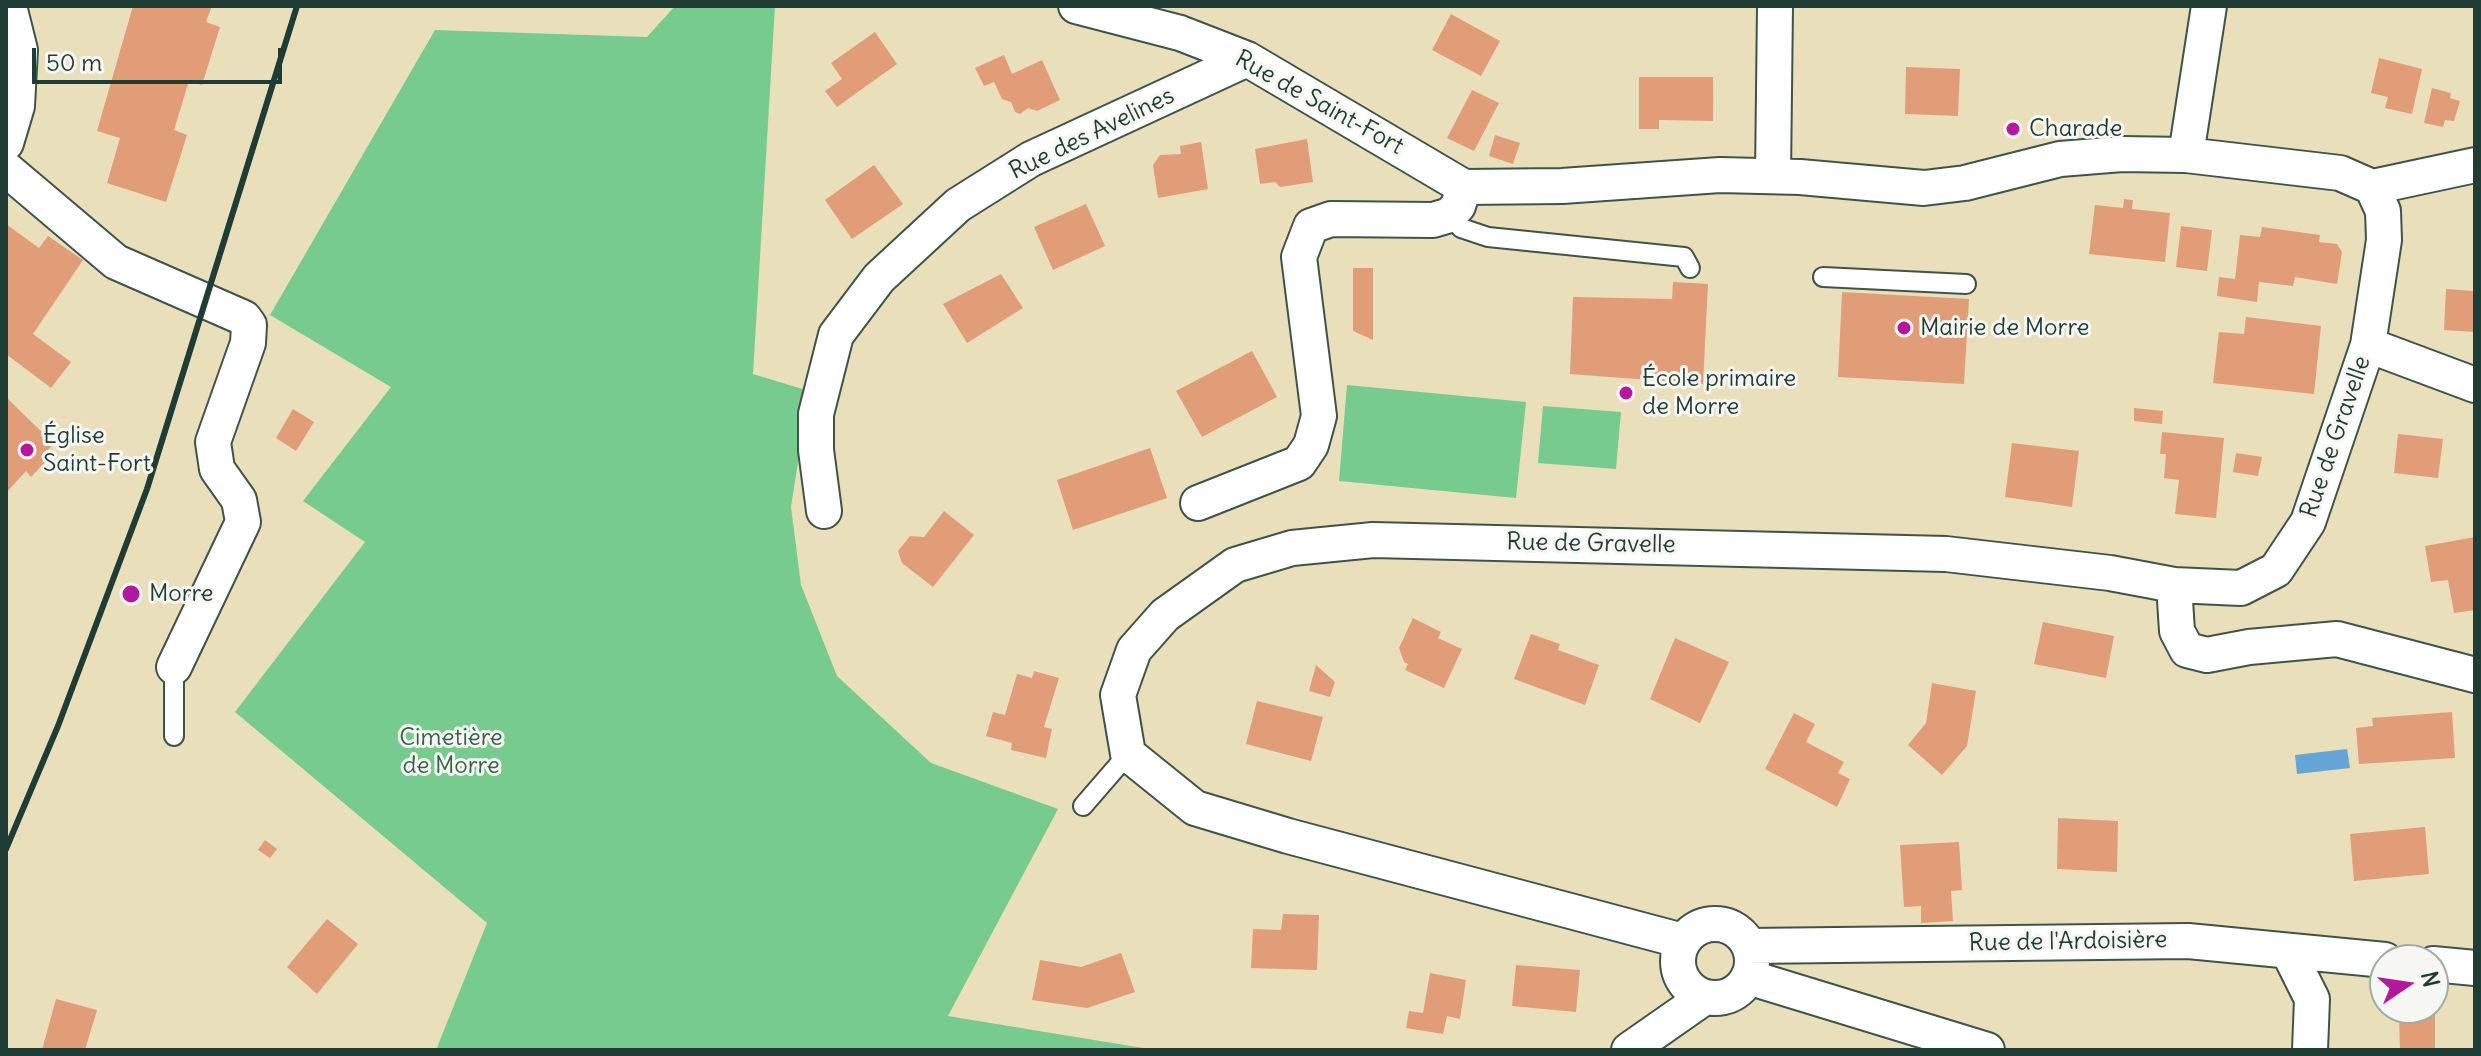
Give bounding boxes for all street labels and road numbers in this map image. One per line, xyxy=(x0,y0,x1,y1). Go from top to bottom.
street label: Rue de Saint-Fort xyxy=(1230,45,1408,161)
street label: Rue des Avelines xyxy=(1005,82,1179,186)
street label: Rue de Gravelle xyxy=(2295,352,2377,522)
street label: Rue de Gravelle xyxy=(1506,528,1676,560)
street label: Rue de l'Ardoisière xyxy=(1968,926,2168,958)

